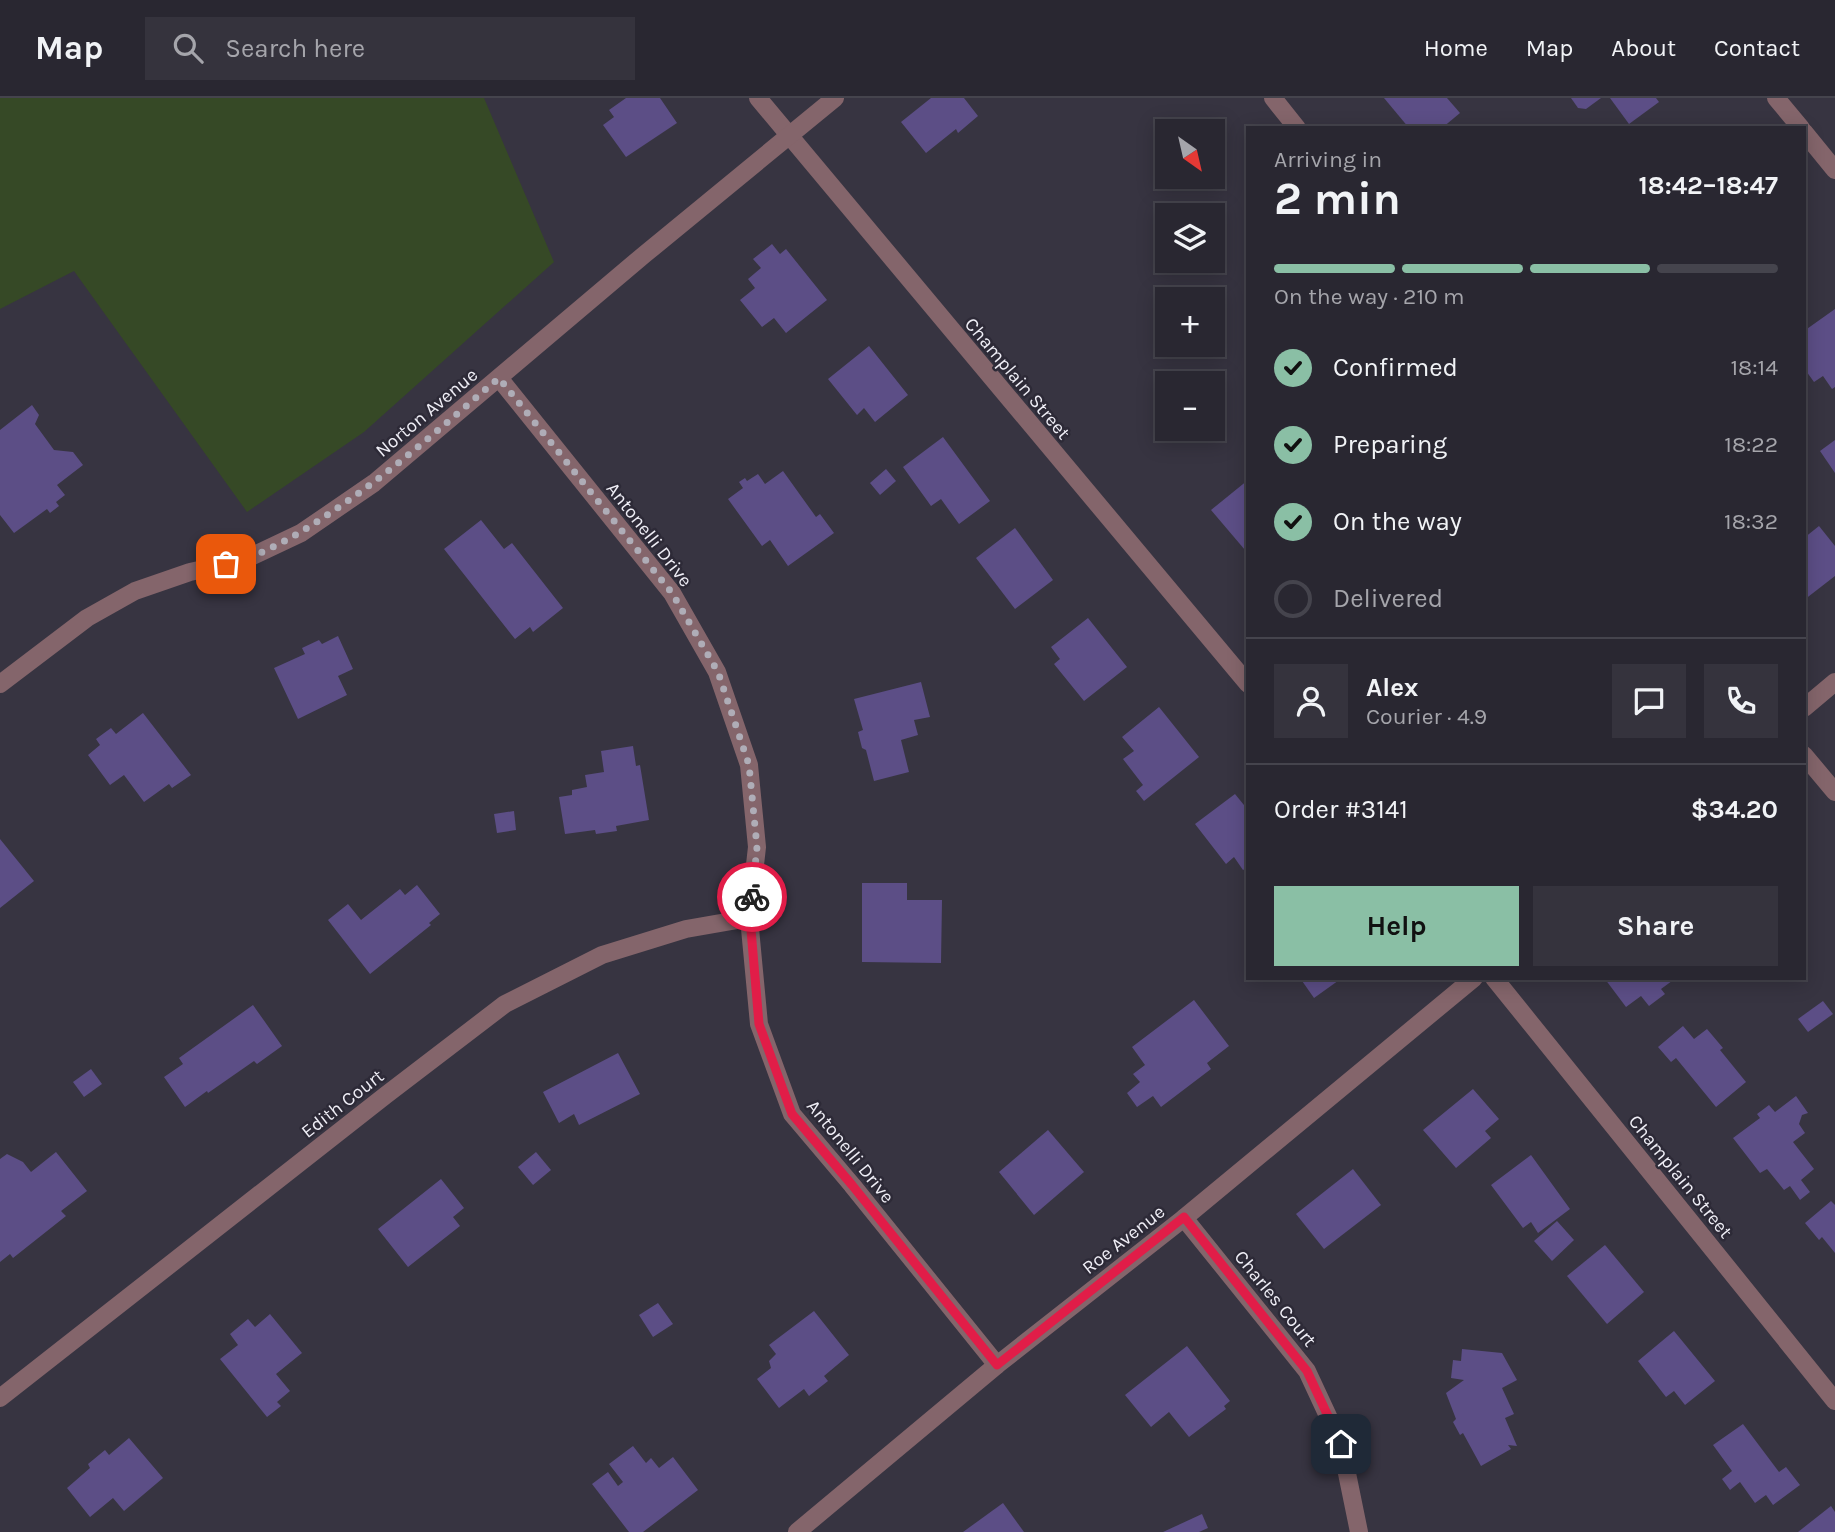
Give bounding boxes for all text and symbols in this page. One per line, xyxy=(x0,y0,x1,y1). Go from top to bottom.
search box xyxy=(145,17,635,80)
text: Map xyxy=(35,29,103,67)
icon: search xyxy=(169,29,207,67)
text: Search here xyxy=(225,33,365,64)
text: Home xyxy=(1424,34,1488,62)
text: Map xyxy=(1526,34,1573,62)
text: About xyxy=(1611,34,1676,62)
text: Contact xyxy=(1714,34,1800,62)
north arrow xyxy=(1155,119,1225,189)
map controls xyxy=(1155,119,1225,441)
text: Arriving in xyxy=(1274,146,1382,173)
text: 18:42–18:47 xyxy=(1639,170,1778,201)
text: 2 min xyxy=(1274,172,1401,226)
button: layers xyxy=(1155,203,1225,273)
text: On the way · 210 m xyxy=(1274,283,1465,310)
button: + xyxy=(1155,287,1225,357)
street label: Champlain Street xyxy=(960,313,1075,444)
icon: check xyxy=(1274,349,1312,387)
text: Confirmed xyxy=(1333,352,1458,383)
text: 18:14 xyxy=(1731,354,1778,381)
street label: Norton Avenue xyxy=(371,364,482,462)
button: − xyxy=(1155,371,1225,441)
icon: check xyxy=(1274,426,1312,464)
text: Preparing xyxy=(1333,429,1447,460)
text: 18:22 xyxy=(1724,431,1778,458)
street label: Antonelli Drive xyxy=(602,478,697,591)
icon: check xyxy=(1274,503,1312,541)
text: On the way xyxy=(1333,506,1462,537)
text: 18:32 xyxy=(1724,508,1778,535)
pin xyxy=(196,534,256,594)
icon: bag xyxy=(207,545,245,583)
text: Delivered xyxy=(1333,583,1443,614)
button: person xyxy=(1274,664,1348,738)
button: chat xyxy=(1612,664,1686,738)
button: phone xyxy=(1704,664,1778,738)
text: Alex xyxy=(1366,672,1418,703)
text: Courier · 4.9 xyxy=(1366,703,1487,730)
text: Order #3141 xyxy=(1274,794,1408,825)
text: $34.20 xyxy=(1691,794,1778,825)
courier xyxy=(717,862,787,932)
icon: bike xyxy=(733,878,771,916)
button: Help xyxy=(1274,886,1519,966)
button: Share xyxy=(1533,886,1778,966)
street label: Edith Court xyxy=(297,1065,388,1143)
street label: Antonelli Drive xyxy=(802,1096,899,1208)
street label: Champlain Street xyxy=(1624,1111,1737,1243)
street label: Roe Avenue xyxy=(1078,1201,1169,1279)
street label: Charles Court xyxy=(1230,1246,1321,1351)
pin xyxy=(1311,1414,1371,1474)
icon: home xyxy=(1322,1425,1360,1463)

